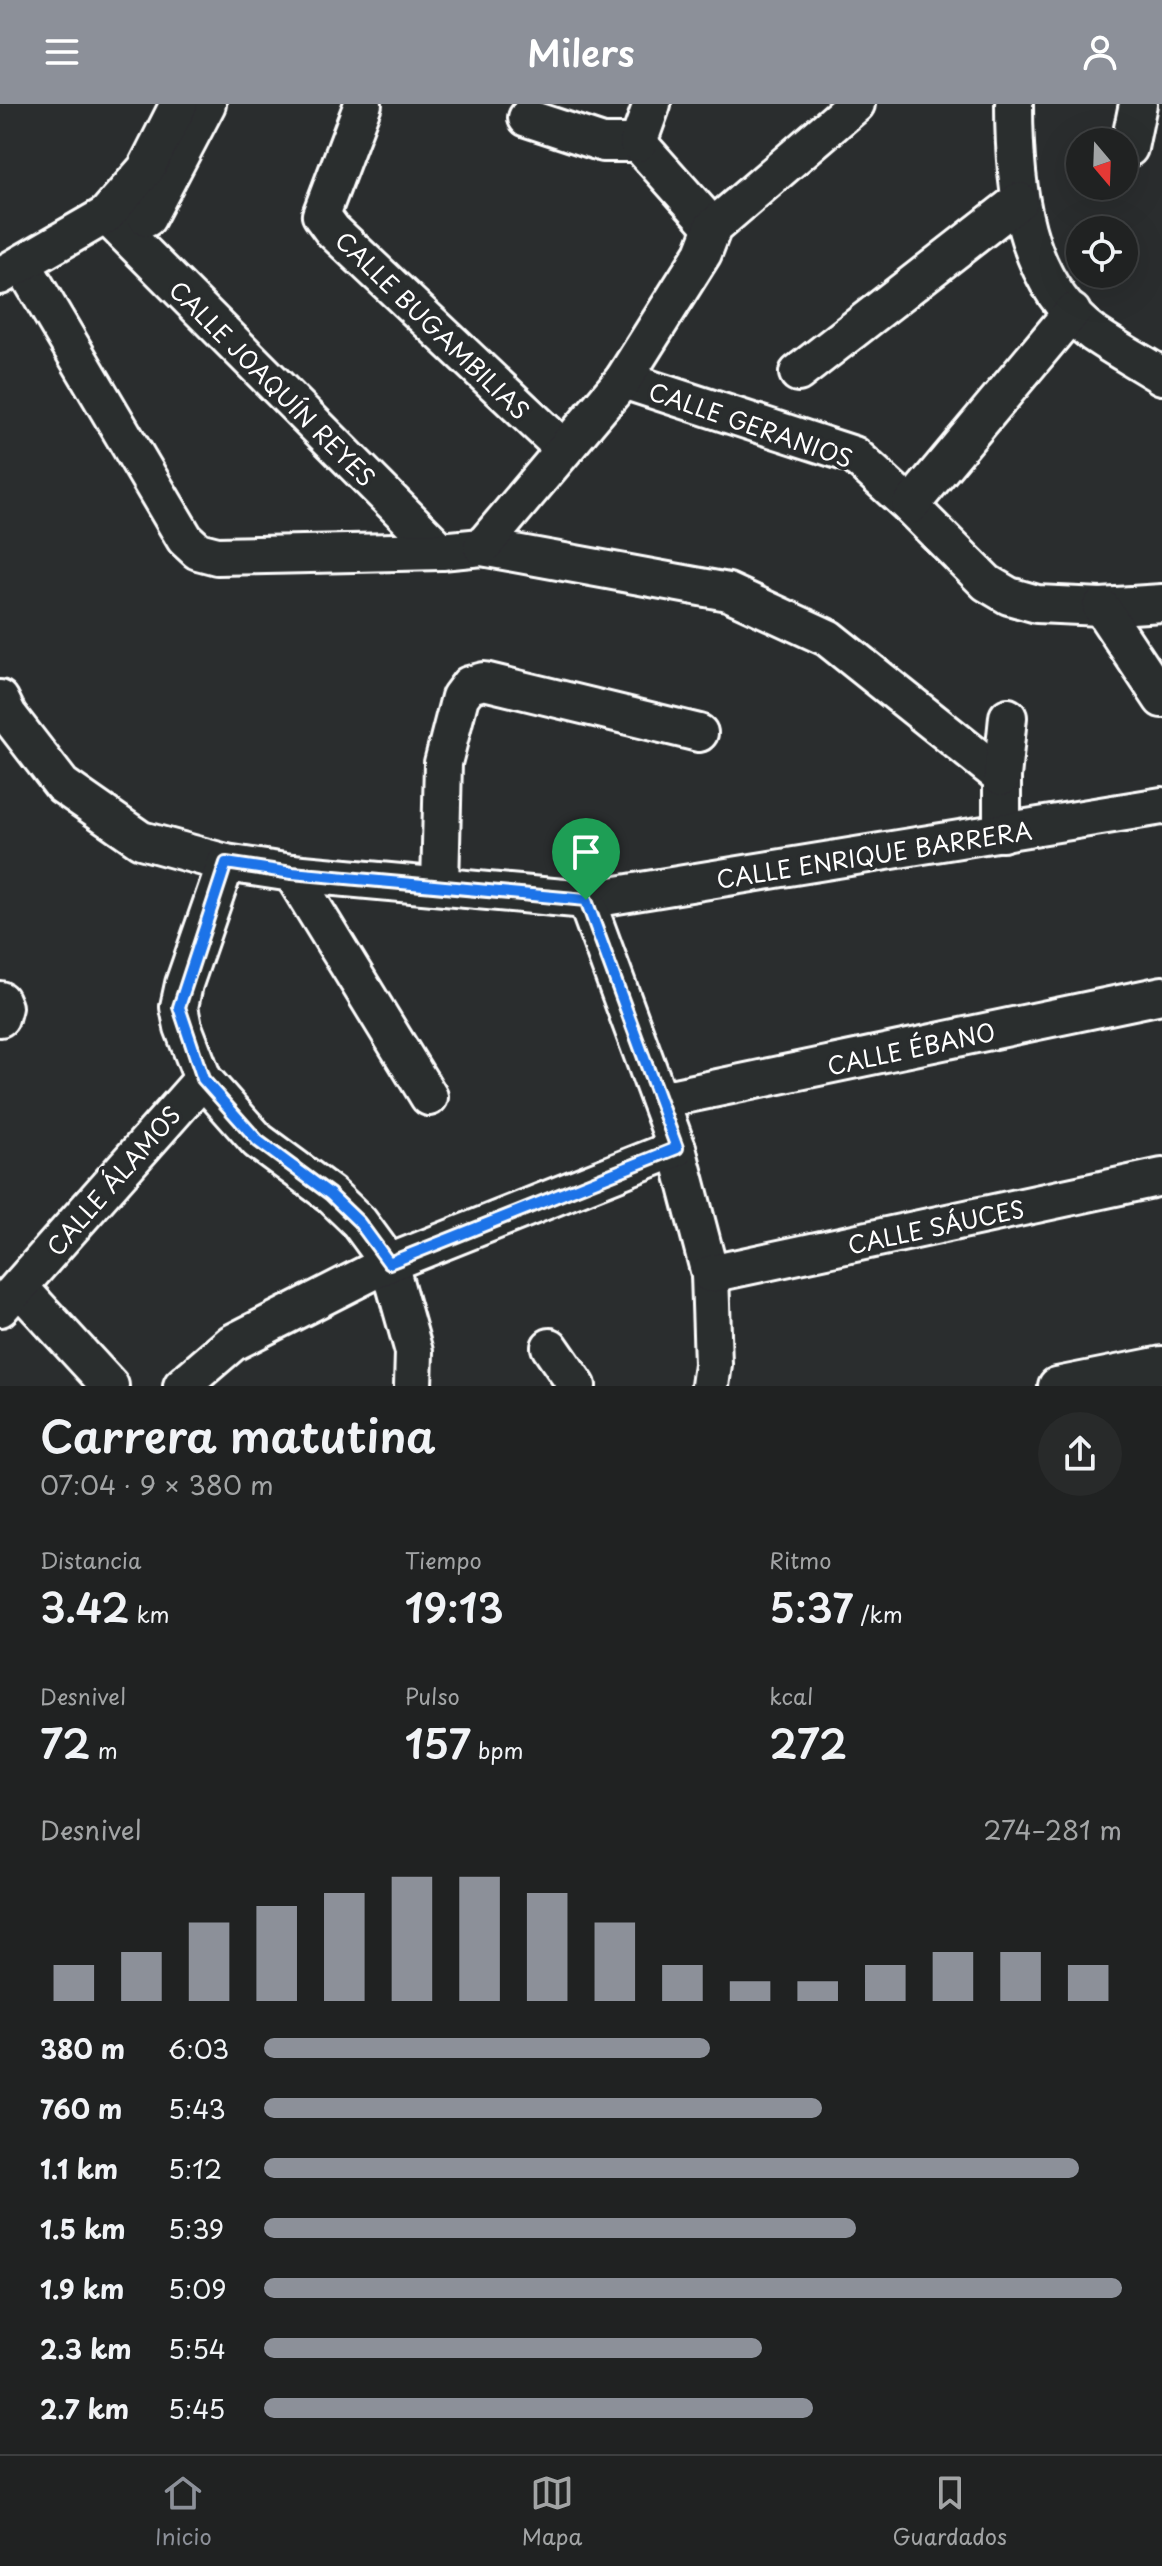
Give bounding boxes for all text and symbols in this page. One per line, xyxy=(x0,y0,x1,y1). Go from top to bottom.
text: Milers xyxy=(527,25,635,79)
icon: menu xyxy=(40,30,84,74)
icon: person xyxy=(1078,30,1122,74)
north arrow xyxy=(1066,128,1138,200)
map controls xyxy=(1066,128,1138,288)
button: locate xyxy=(1066,216,1138,288)
street label: CALLE BUGAMBILIAS xyxy=(328,222,538,428)
street label: CALLE JOAQUÍN REYES xyxy=(162,272,384,494)
street label: CALLE GERANIOS xyxy=(644,372,858,476)
street label: CALLE ENRIQUE BARRERA xyxy=(714,811,1034,897)
pin xyxy=(552,818,620,900)
icon: arrive xyxy=(564,830,608,874)
street label: CALLE ÉBANO xyxy=(824,1013,998,1083)
street label: CALLE ÁLAMOS xyxy=(37,1097,189,1263)
street label: CALLE SÁUCES xyxy=(844,1190,1028,1262)
text: Carrera matutina xyxy=(40,1402,436,1468)
button: share xyxy=(1038,1412,1122,1496)
text: 07:04 · 9 × 380 m xyxy=(40,1465,274,1504)
text: Distancia xyxy=(40,1543,142,1576)
text: Tiempo xyxy=(405,1543,482,1576)
text: Ritmo xyxy=(769,1543,831,1576)
text: 3.42 xyxy=(40,1576,129,1637)
text: 19:13 xyxy=(405,1576,504,1637)
text: 5:37 xyxy=(769,1576,853,1637)
text: km xyxy=(129,1597,170,1630)
text: /km xyxy=(853,1597,903,1630)
text: Desnivel xyxy=(40,1679,126,1712)
text: Pulso xyxy=(405,1679,460,1712)
text: kcal xyxy=(769,1679,813,1712)
text: 72 xyxy=(40,1712,91,1773)
text: 157 xyxy=(405,1712,471,1773)
text: 272 xyxy=(769,1712,847,1773)
text: m xyxy=(91,1733,118,1766)
text: bpm xyxy=(471,1733,524,1766)
text: Desnivel xyxy=(40,1810,141,1849)
text: 274–281 m xyxy=(983,1810,1122,1849)
text: 380 m xyxy=(40,2029,125,2068)
text: 6:03 xyxy=(168,2029,229,2068)
text: 760 m xyxy=(40,2089,122,2128)
text: 5:43 xyxy=(168,2089,226,2128)
text: 1.1 km xyxy=(40,2149,118,2188)
text: 5:12 xyxy=(168,2149,222,2188)
text: 1.5 km xyxy=(40,2209,126,2248)
text: 5:39 xyxy=(168,2209,224,2248)
text: 1.9 km xyxy=(40,2269,124,2308)
text: 5:09 xyxy=(168,2269,226,2308)
text: 2.3 km xyxy=(40,2329,132,2368)
text: 5:54 xyxy=(168,2329,226,2368)
text: 2.7 km xyxy=(40,2389,129,2428)
text: 5:45 xyxy=(168,2389,225,2428)
tab: Inicio xyxy=(155,2471,212,2552)
tab: Mapa xyxy=(522,2471,582,2552)
tab: Guardados xyxy=(892,2471,1007,2552)

